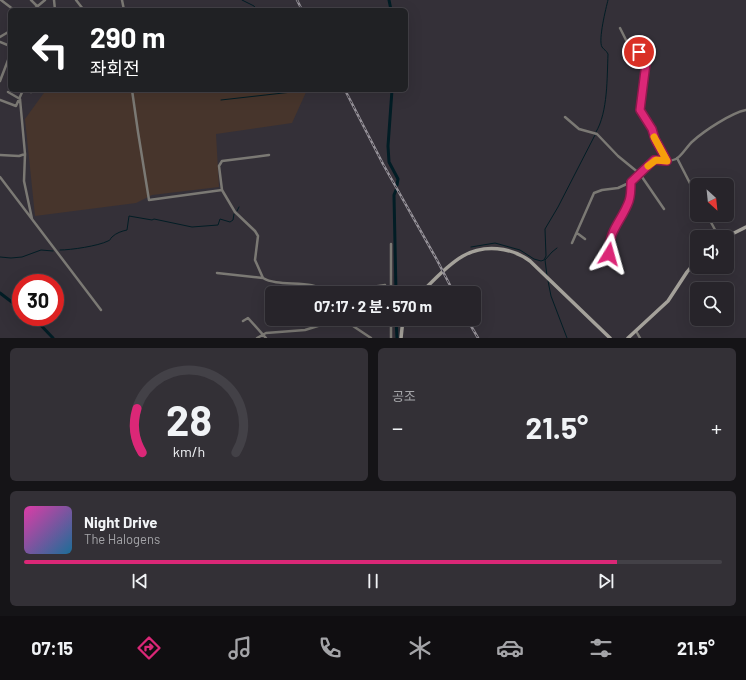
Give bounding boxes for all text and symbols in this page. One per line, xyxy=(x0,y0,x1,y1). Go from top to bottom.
text: 290 m xyxy=(90,20,166,54)
icon: left xyxy=(24,24,76,76)
pin xyxy=(622,35,656,69)
icon: arrive xyxy=(628,41,650,63)
text: 좌회전 xyxy=(90,57,140,79)
north arrow xyxy=(690,178,734,222)
map controls xyxy=(690,178,734,326)
button: sound xyxy=(690,230,734,274)
position arrow xyxy=(588,233,630,275)
speed limit sign: 30 xyxy=(12,274,64,326)
button: search xyxy=(690,282,734,326)
text: 07:17 · 2 분 · 570 m xyxy=(314,297,432,315)
text: 공조 xyxy=(392,388,416,404)
text: 28 xyxy=(166,393,212,443)
text: 21.5° xyxy=(526,409,588,445)
text: − xyxy=(392,414,403,440)
text: + xyxy=(711,414,722,440)
text: km/h xyxy=(173,442,205,459)
text: Night Drive xyxy=(84,513,157,531)
text: The Halogens xyxy=(84,531,160,547)
icon: previous xyxy=(129,570,151,592)
icon: pause xyxy=(362,570,384,592)
icon: next xyxy=(595,570,617,592)
icon: directions xyxy=(135,634,163,662)
icon: music xyxy=(226,634,254,662)
icon: phone xyxy=(316,634,344,662)
icon: climate xyxy=(406,634,434,662)
icon: car xyxy=(496,634,524,662)
icon: filters xyxy=(587,634,615,662)
text: 07:15 xyxy=(31,637,73,659)
text: 21.5° xyxy=(677,637,715,659)

